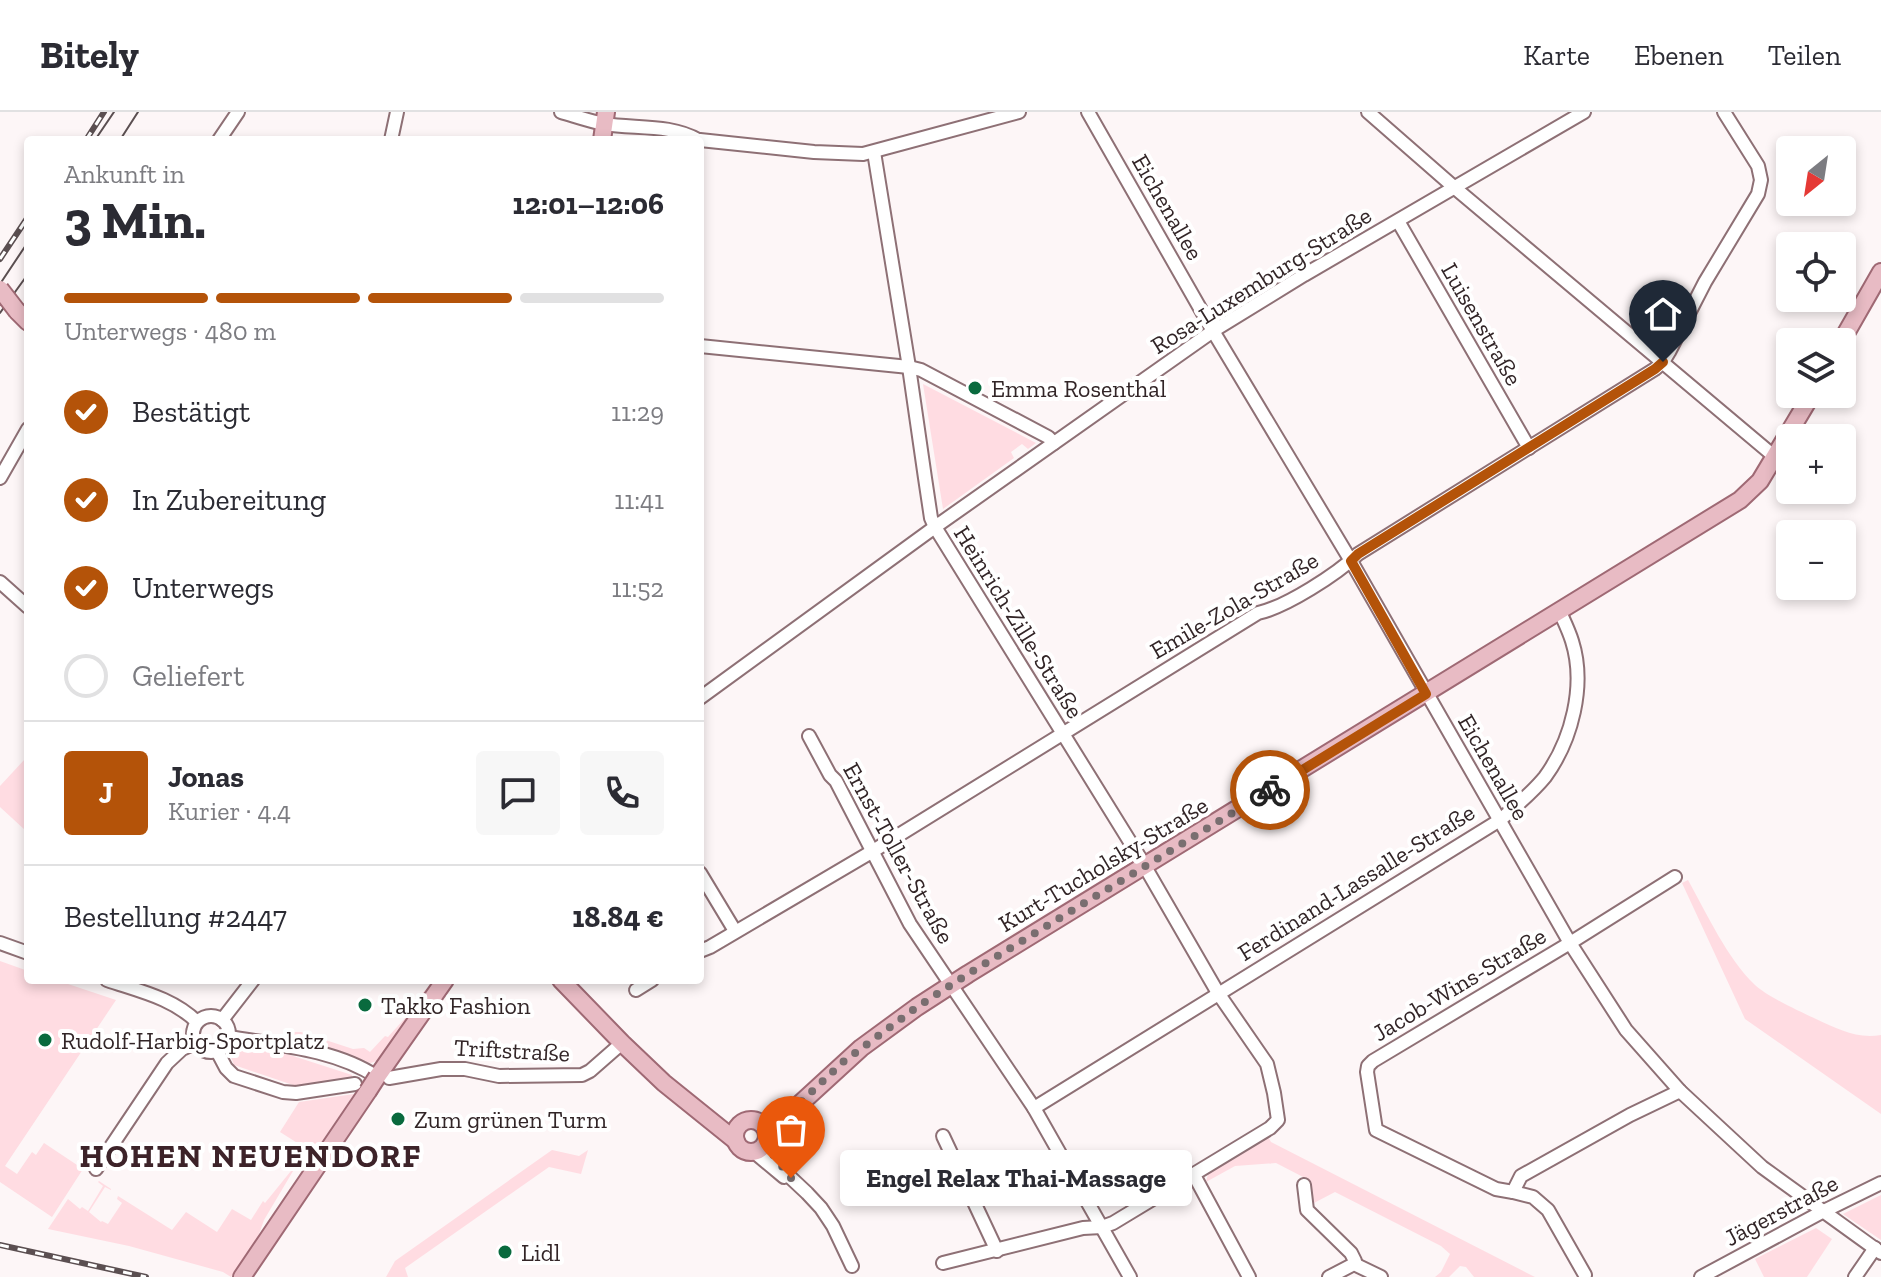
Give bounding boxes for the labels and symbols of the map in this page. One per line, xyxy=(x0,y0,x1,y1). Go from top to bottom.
north arrow xyxy=(1776,136,1856,216)
street label: Eichenallee xyxy=(1126,149,1210,265)
street label: Rosa-Luxemburg-Straße xyxy=(1145,200,1377,360)
street label: Luisenstraße xyxy=(1435,258,1529,390)
pin xyxy=(1629,280,1697,362)
place label: Emma Rosenthal xyxy=(991,374,1166,403)
marker: Emma Rosenthal xyxy=(966,379,984,397)
street label: Heinrich-Zille-Straße xyxy=(948,520,1090,724)
street label: Emile-Zola-Straße xyxy=(1145,545,1323,665)
street label: Eichenallee xyxy=(1452,709,1536,825)
courier xyxy=(1230,750,1310,830)
street label: Ernst-Toller-Straße xyxy=(837,757,961,949)
street label: Kurt-Tucholsky-Straße xyxy=(993,790,1213,938)
street label: Ferdinand-Lassalle-Straße xyxy=(1232,797,1480,967)
street label: Jacob-Wins-Straße xyxy=(1367,921,1551,1047)
place label: Takko Fashion xyxy=(381,991,531,1020)
marker: Takko Fashion xyxy=(356,996,374,1014)
place label: Rudolf-Harbig-Sportplatz xyxy=(61,1026,325,1055)
marker: Rudolf-Harbig-Sportplatz xyxy=(36,1031,54,1049)
street label: Triftstraße xyxy=(453,1032,571,1068)
pin xyxy=(757,1096,825,1178)
place label: Zum grünen Turm xyxy=(414,1105,607,1134)
marker: Zum grünen Turm xyxy=(389,1110,407,1128)
district label: HOHEN NEUENDORF xyxy=(80,1137,423,1175)
callout: Engel Relax Thai-Massage xyxy=(839,1150,1191,1206)
street label: Jägerstraße xyxy=(1719,1168,1843,1252)
place label: Lidl xyxy=(521,1238,560,1267)
marker: Lidl xyxy=(496,1243,514,1261)

